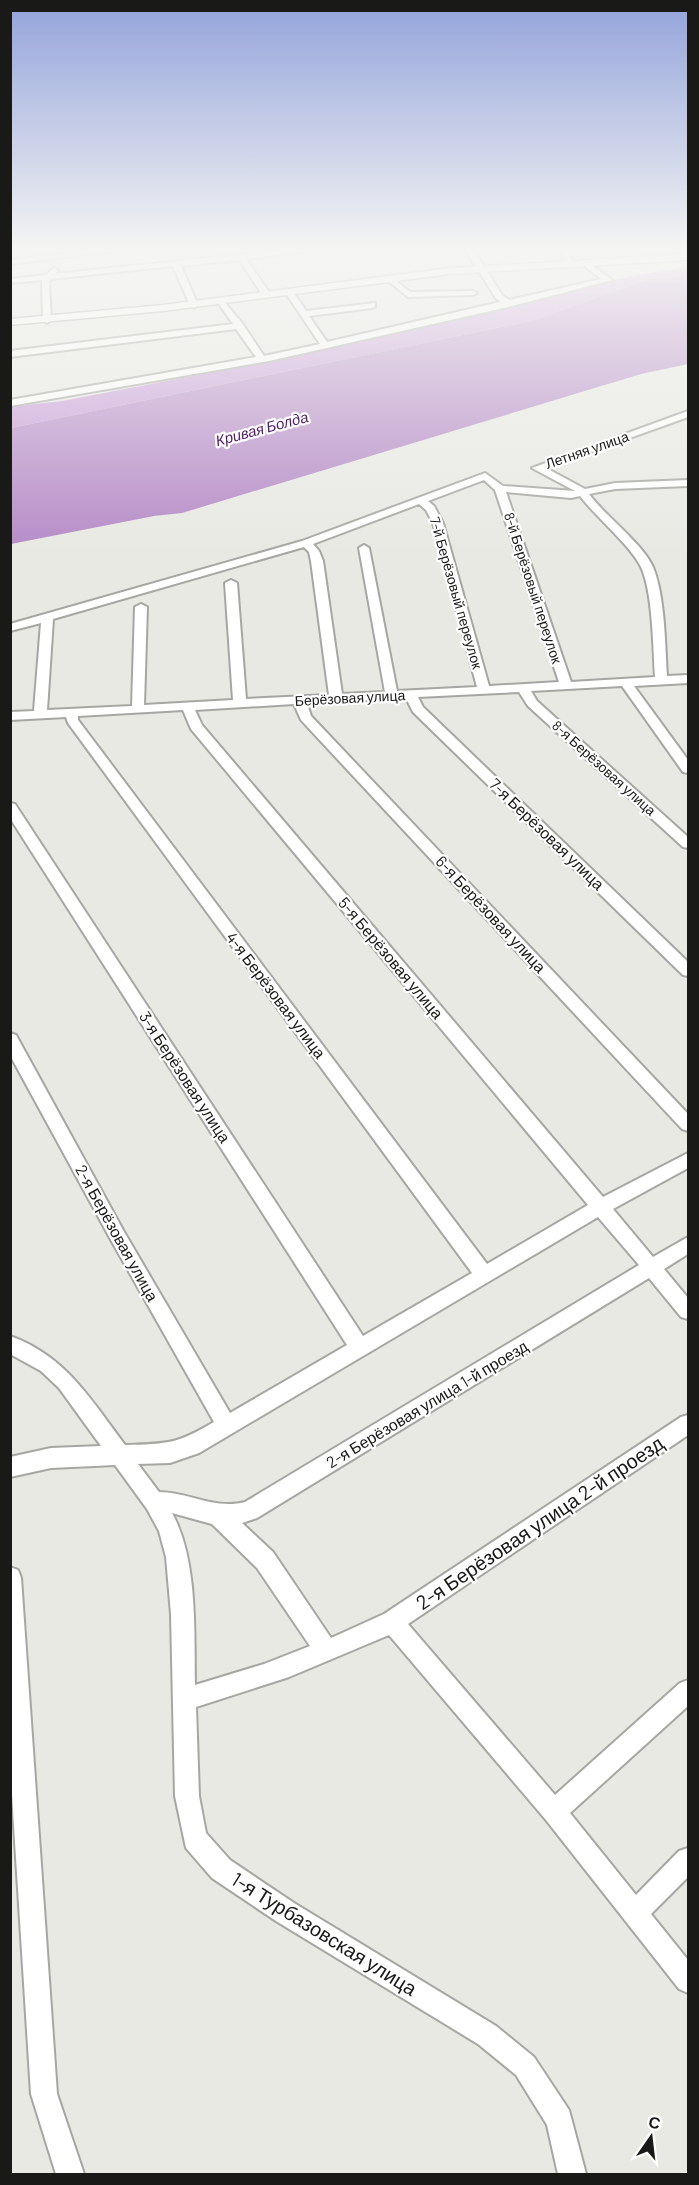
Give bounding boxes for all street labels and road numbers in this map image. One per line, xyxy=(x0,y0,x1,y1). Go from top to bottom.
street label: Летняя улица xyxy=(543,427,631,472)
street label: 8-й Берёзовый переулок xyxy=(501,510,566,666)
street label: 7-й Берёзовый переулок xyxy=(427,515,487,672)
street label: Берёзовая улица xyxy=(294,686,406,709)
street label: 8-я Берёзовая улица xyxy=(549,717,660,819)
street label: 7-я Берёзовая улица xyxy=(486,774,609,893)
street label: 6-я Берёзовая улица xyxy=(432,851,550,976)
street label: 5-я Берёзовая улица xyxy=(335,893,448,1022)
street label: 4-я Берёзовая улица xyxy=(223,928,330,1062)
street label: 3-я Берёзовая улица xyxy=(136,1008,235,1146)
street label: 2-я Берёзовая улица xyxy=(72,1161,163,1304)
street label: 2-я Берёзовая улица 1-й проезд xyxy=(323,1335,531,1471)
street label: 2-я Берёзовая улица 2-й проезд xyxy=(411,1430,668,1614)
street label: 1-я Турбазовская улица xyxy=(227,1866,422,2001)

